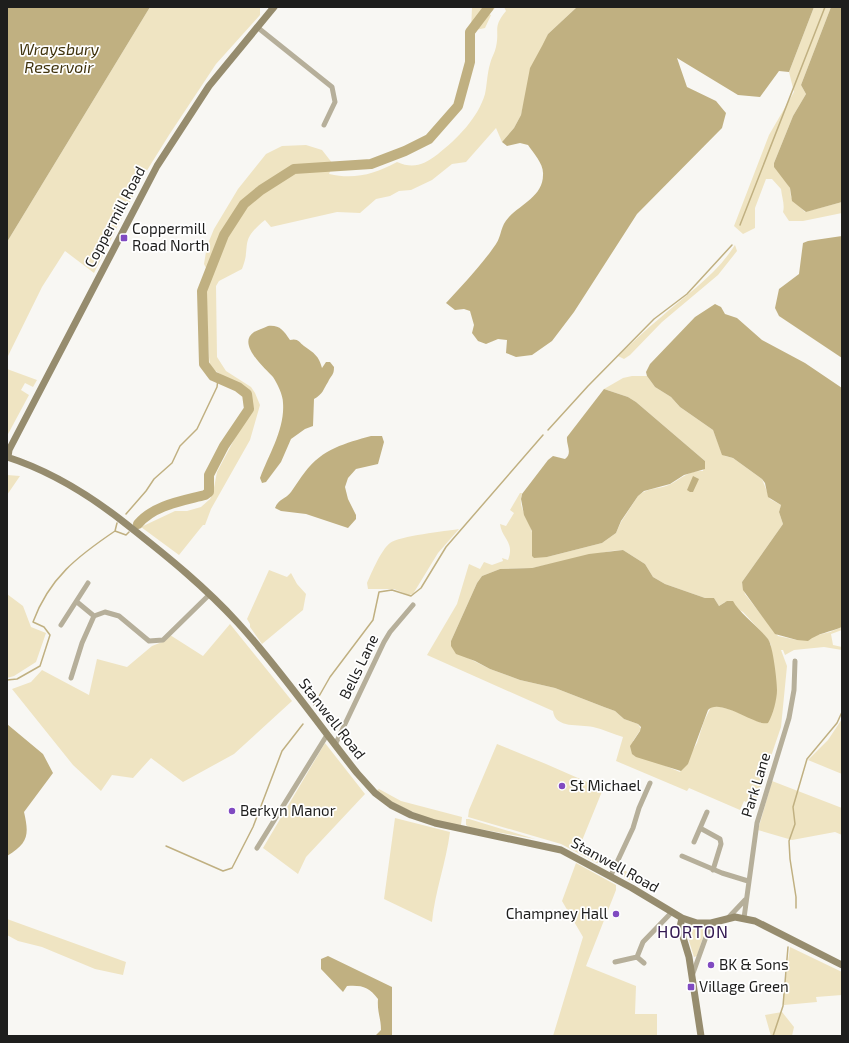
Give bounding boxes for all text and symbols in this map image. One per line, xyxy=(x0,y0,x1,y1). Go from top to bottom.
water label: Wraysbury Reservoir xyxy=(19,39,99,76)
street label: Coppermill Road xyxy=(80,163,148,270)
place label: Coppermill Road North xyxy=(132,219,209,254)
marker: Coppermill Road North xyxy=(119,233,129,243)
street label: Bells Lane xyxy=(335,631,382,702)
street label: Stanwell Road xyxy=(296,674,370,762)
street label: Park Lane xyxy=(737,750,773,819)
place label: St Michael xyxy=(570,776,642,794)
marker: St Michael xyxy=(557,781,567,791)
place label: Berkyn Manor xyxy=(240,801,336,819)
marker: Berkyn Manor xyxy=(227,806,237,816)
street label: Stanwell Road xyxy=(568,833,663,896)
place label: Champney Hall xyxy=(506,904,609,922)
marker: Champney Hall xyxy=(611,909,621,919)
district label: HORTON xyxy=(657,921,729,941)
place label: BK & Sons xyxy=(719,955,789,973)
marker: BK & Sons xyxy=(706,960,716,970)
place label: Village Green xyxy=(699,977,789,995)
marker: Village Green xyxy=(686,982,696,992)

